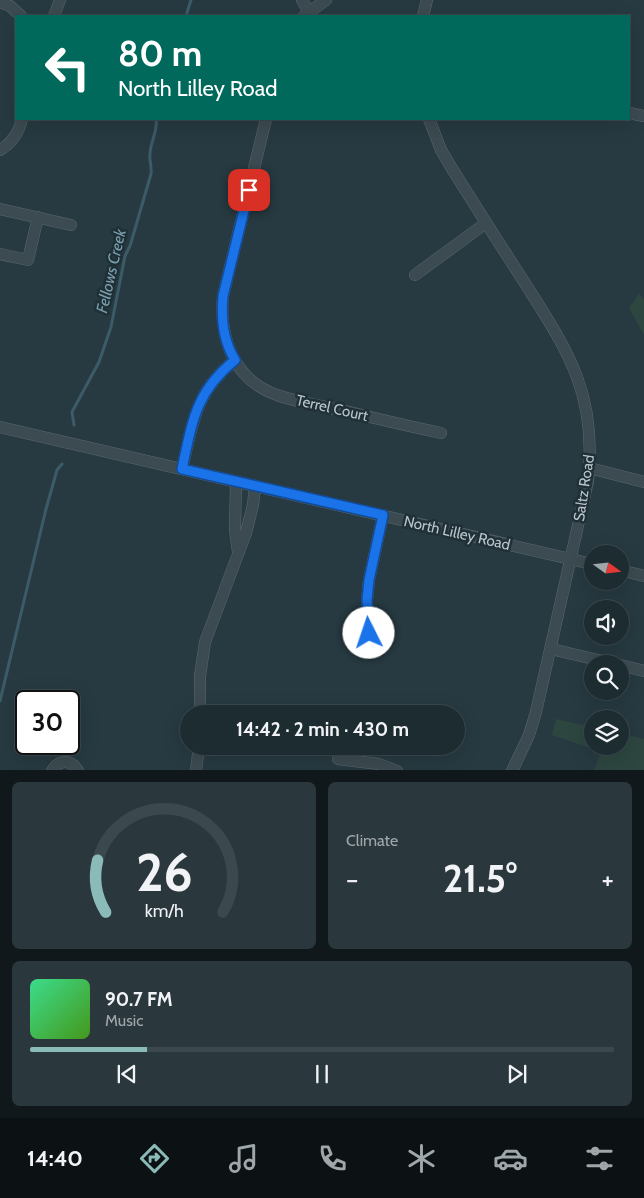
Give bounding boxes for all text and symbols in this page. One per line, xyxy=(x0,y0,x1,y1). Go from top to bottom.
text: 80 m xyxy=(118,32,202,75)
icon: left xyxy=(35,35,100,100)
text: North Lilley Road xyxy=(118,75,277,102)
pin xyxy=(228,169,270,211)
icon: arrive xyxy=(235,176,263,204)
water label: Fellows Creek xyxy=(92,226,130,315)
street label: Terrel Court xyxy=(294,391,370,425)
street label: Saltz Road xyxy=(570,453,598,523)
street label: North Lilley Road xyxy=(402,512,512,554)
north arrow xyxy=(584,545,629,590)
map controls xyxy=(584,545,629,755)
button: sound xyxy=(584,600,629,645)
position arrow xyxy=(342,606,394,658)
button: search xyxy=(584,655,629,700)
speed limit sign: 30 xyxy=(15,690,80,755)
button: layers xyxy=(584,710,629,755)
text: 14:42 · 2 min · 430 m xyxy=(236,718,409,741)
text: Climate xyxy=(346,831,398,850)
text: 26 xyxy=(136,841,192,904)
text: 21.5° xyxy=(443,855,517,902)
text: − xyxy=(346,862,358,896)
text: + xyxy=(602,862,614,896)
text: km/h xyxy=(144,900,184,921)
text: 90.7 FM xyxy=(105,988,173,1011)
text: Music xyxy=(105,1011,143,1030)
icon: previous xyxy=(113,1060,141,1088)
icon: pause xyxy=(308,1060,336,1088)
icon: next xyxy=(503,1060,531,1088)
icon: directions xyxy=(137,1141,172,1176)
icon: music xyxy=(226,1141,261,1176)
icon: phone xyxy=(315,1141,350,1176)
icon: climate xyxy=(404,1141,439,1176)
icon: car xyxy=(493,1141,528,1176)
icon: filters xyxy=(582,1141,617,1176)
text: 14:40 xyxy=(27,1145,83,1172)

